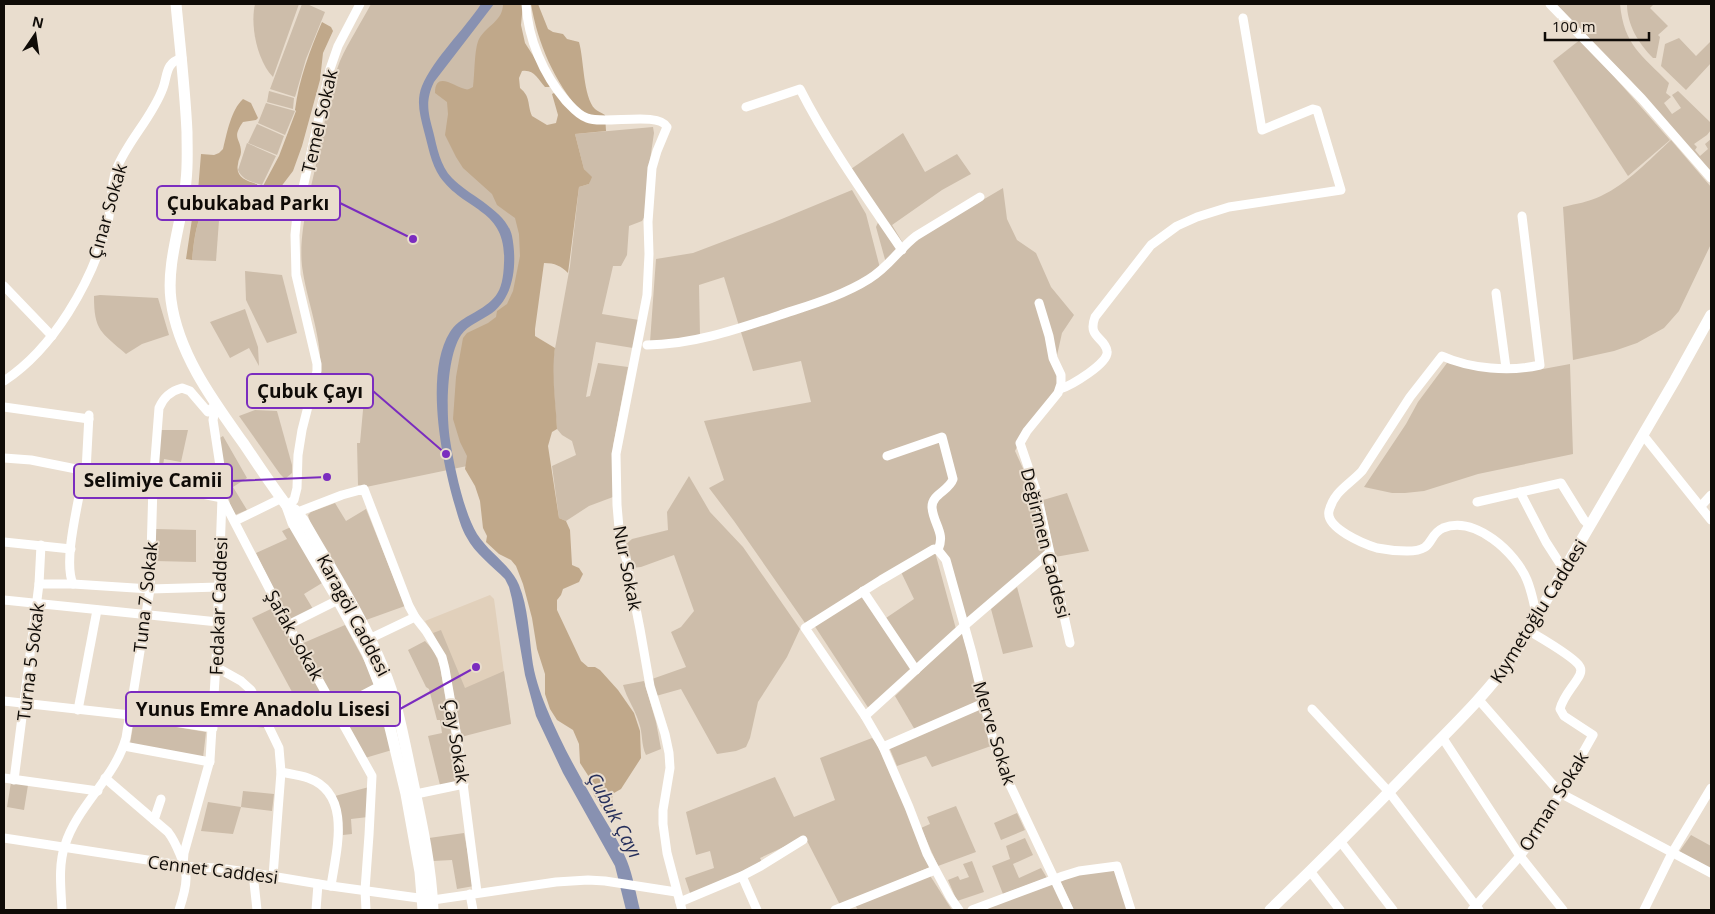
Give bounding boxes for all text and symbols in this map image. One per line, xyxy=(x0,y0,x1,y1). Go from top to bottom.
north arrow xyxy=(10,10,60,60)
scale bar xyxy=(1545,10,1649,42)
text: N xyxy=(30,11,46,32)
text: 100 m xyxy=(1552,16,1596,36)
street label: Temel Sokak xyxy=(295,66,343,175)
street label: Çınar Sokak xyxy=(82,160,132,262)
callout: Çubukabad Parkı xyxy=(157,186,340,220)
text: Çubukabad Parkı xyxy=(167,190,329,216)
callout: Çubuk Çayı xyxy=(247,374,373,408)
text: Çubuk Çayı xyxy=(257,378,363,404)
callout: Selimiye Camii xyxy=(74,464,232,498)
street label: Değirmen Caddesi xyxy=(1016,465,1076,621)
text: Selimiye Camii xyxy=(84,467,222,493)
street label: Nur Sokak xyxy=(608,523,648,613)
street label: Kıymetoğlu Caddesi xyxy=(1484,535,1592,687)
street label: Fedakar Caddesi xyxy=(204,536,232,676)
street label: Tuna 7 Sokak xyxy=(127,540,163,654)
street label: Karagöl Caddesi xyxy=(312,550,396,680)
street label: Şafak Sokak xyxy=(260,586,330,685)
street label: Turna 5 Sokak xyxy=(11,601,49,722)
street label: Merve Sokak xyxy=(968,678,1022,788)
callout: Yunus Emre Anadolu Lisesi xyxy=(126,692,400,726)
text: Yunus Emre Anadolu Lisesi xyxy=(136,696,390,722)
street label: Çay Sokak xyxy=(439,697,476,785)
street label: Orman Sokak xyxy=(1513,746,1593,855)
water label: Çubuk Çayı xyxy=(582,768,649,863)
street label: Cennet Caddesi xyxy=(146,849,280,889)

